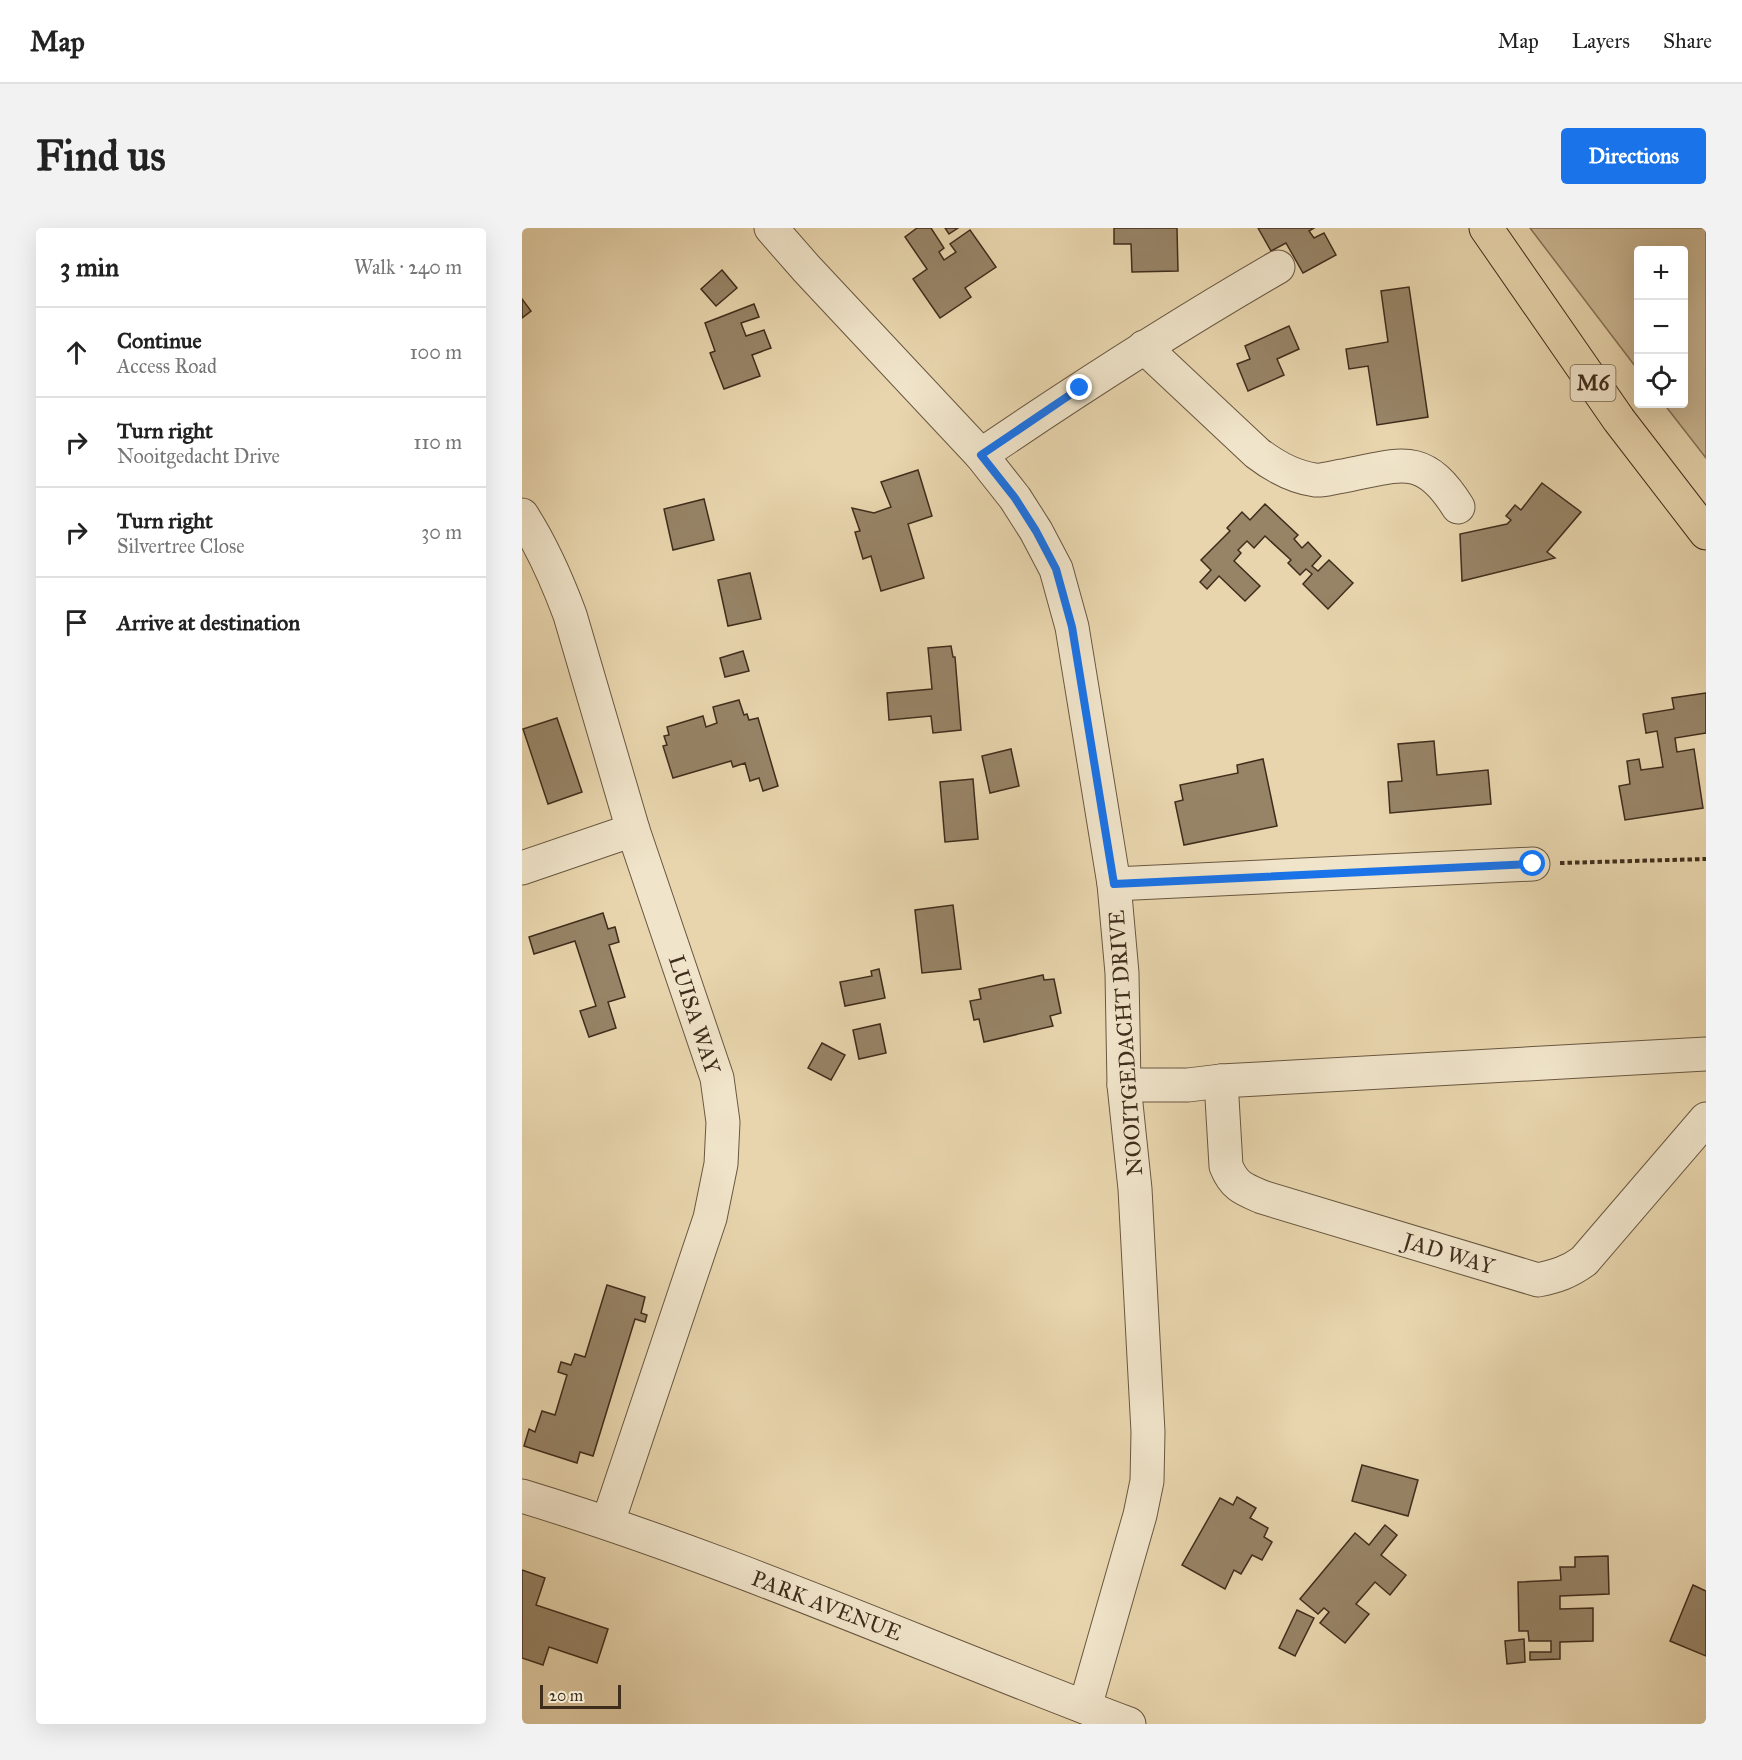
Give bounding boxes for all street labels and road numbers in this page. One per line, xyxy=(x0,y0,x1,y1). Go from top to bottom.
road number: M6 xyxy=(1570,365,1616,401)
street label: NOOITGEDACHT DRIVE xyxy=(1103,909,1148,1177)
street label: LUISA WAY xyxy=(663,952,727,1078)
street label: JAD WAY xyxy=(1398,1226,1499,1280)
street label: PARK AVENUE xyxy=(748,1564,906,1647)

